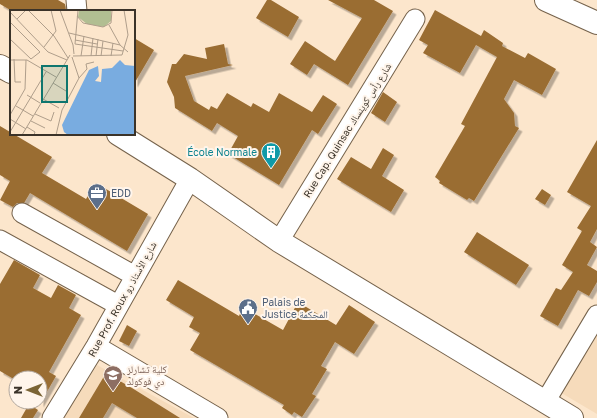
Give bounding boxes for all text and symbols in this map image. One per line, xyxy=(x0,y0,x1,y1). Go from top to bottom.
inset map xyxy=(10,10,135,135)
street label: Rue Cap. Quinsac شارع رأس كوينساك xyxy=(300,60,395,200)
building icon: École Normale xyxy=(260,141,282,169)
place label: École Normale xyxy=(187,146,257,158)
office icon: EDD xyxy=(86,182,108,210)
place label: EDD xyxy=(111,187,131,199)
street label: Rue Prof. Roux شارع الأستاذ رو xyxy=(85,239,160,359)
place label: Palais de Justice المحكمة xyxy=(262,296,328,320)
public building icon: Palais de Justice المحكمة xyxy=(237,297,259,325)
place label: كلية تشارلز دي فوكولد xyxy=(126,363,167,390)
school or university icon: كلية تشارلز دي فوكولد xyxy=(102,364,124,392)
north arrow xyxy=(8,370,48,410)
text: N xyxy=(11,386,24,394)

